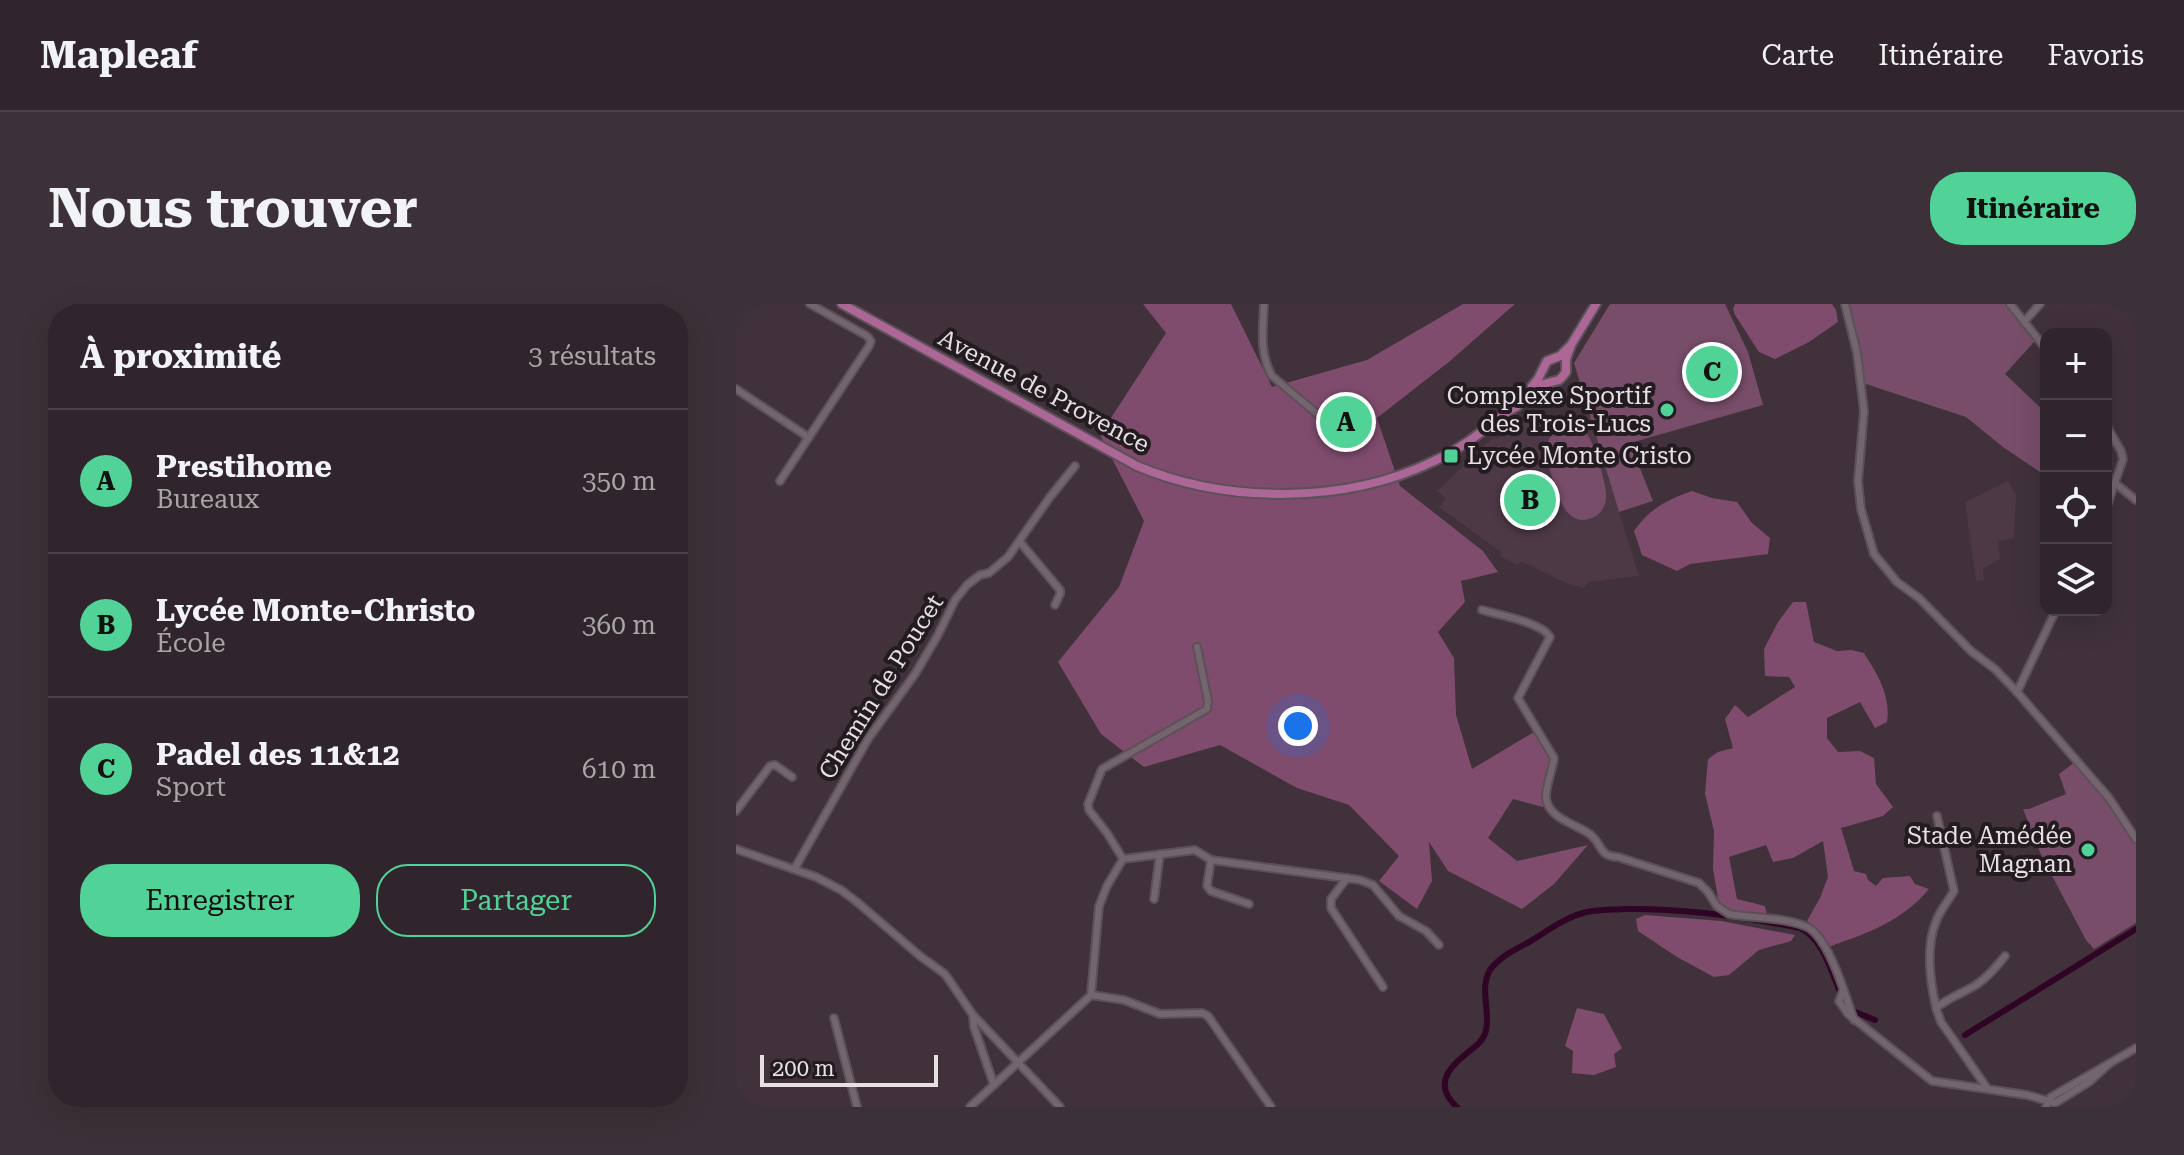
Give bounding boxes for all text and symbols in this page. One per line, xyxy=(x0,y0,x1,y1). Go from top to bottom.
text: Mapleaf xyxy=(40,33,198,77)
text: Carte xyxy=(1761,39,1834,72)
text: Itinéraire xyxy=(1878,39,2003,72)
text: Favoris xyxy=(2047,39,2144,72)
button: Itinéraire xyxy=(1930,172,2136,245)
text: Nous trouver xyxy=(48,175,418,241)
street label: Avenue de Provence xyxy=(934,324,1154,458)
map controls xyxy=(2040,328,2112,616)
button: + xyxy=(2040,328,2112,400)
text: À proximité xyxy=(80,336,281,376)
text: 3 résultats xyxy=(528,341,656,371)
pin: C xyxy=(1686,342,1738,402)
place label: Complexe Sportif des Trois-Lucs xyxy=(1447,382,1652,438)
pin: A xyxy=(1320,392,1372,452)
button: − xyxy=(2040,400,2112,472)
marker: Complexe Sportif des Trois-Lucs xyxy=(1658,401,1676,419)
place label: Lycée Monte Cristo xyxy=(1467,442,1692,470)
marker: Lycée Monte Cristo xyxy=(1442,447,1460,465)
text: Prestihome xyxy=(156,449,332,484)
text: A xyxy=(97,466,115,496)
text: 350 m xyxy=(582,466,656,496)
pin: B xyxy=(1504,470,1556,530)
button: locate xyxy=(2040,472,2112,544)
text: Bureaux xyxy=(156,484,259,514)
button: layers xyxy=(2040,544,2112,616)
street label: Chemin de Poucet xyxy=(813,590,949,784)
text: Lycée Monte-Christo xyxy=(156,593,475,628)
text: B xyxy=(97,610,115,640)
text: 360 m xyxy=(582,610,656,640)
text: École xyxy=(156,628,226,658)
your location xyxy=(1278,706,1318,746)
text: Padel des 11&12 xyxy=(156,737,400,772)
text: C xyxy=(97,754,115,784)
text: 610 m xyxy=(582,754,656,784)
text: Sport xyxy=(156,772,226,802)
place label: Stade Amédée Magnan xyxy=(1907,822,2072,878)
marker: Stade Amédée Magnan xyxy=(2079,841,2097,859)
button: Enregistrer xyxy=(80,864,360,937)
button: Partager xyxy=(376,864,656,937)
scale bar xyxy=(760,1051,938,1087)
text: 200 m xyxy=(772,1056,835,1081)

